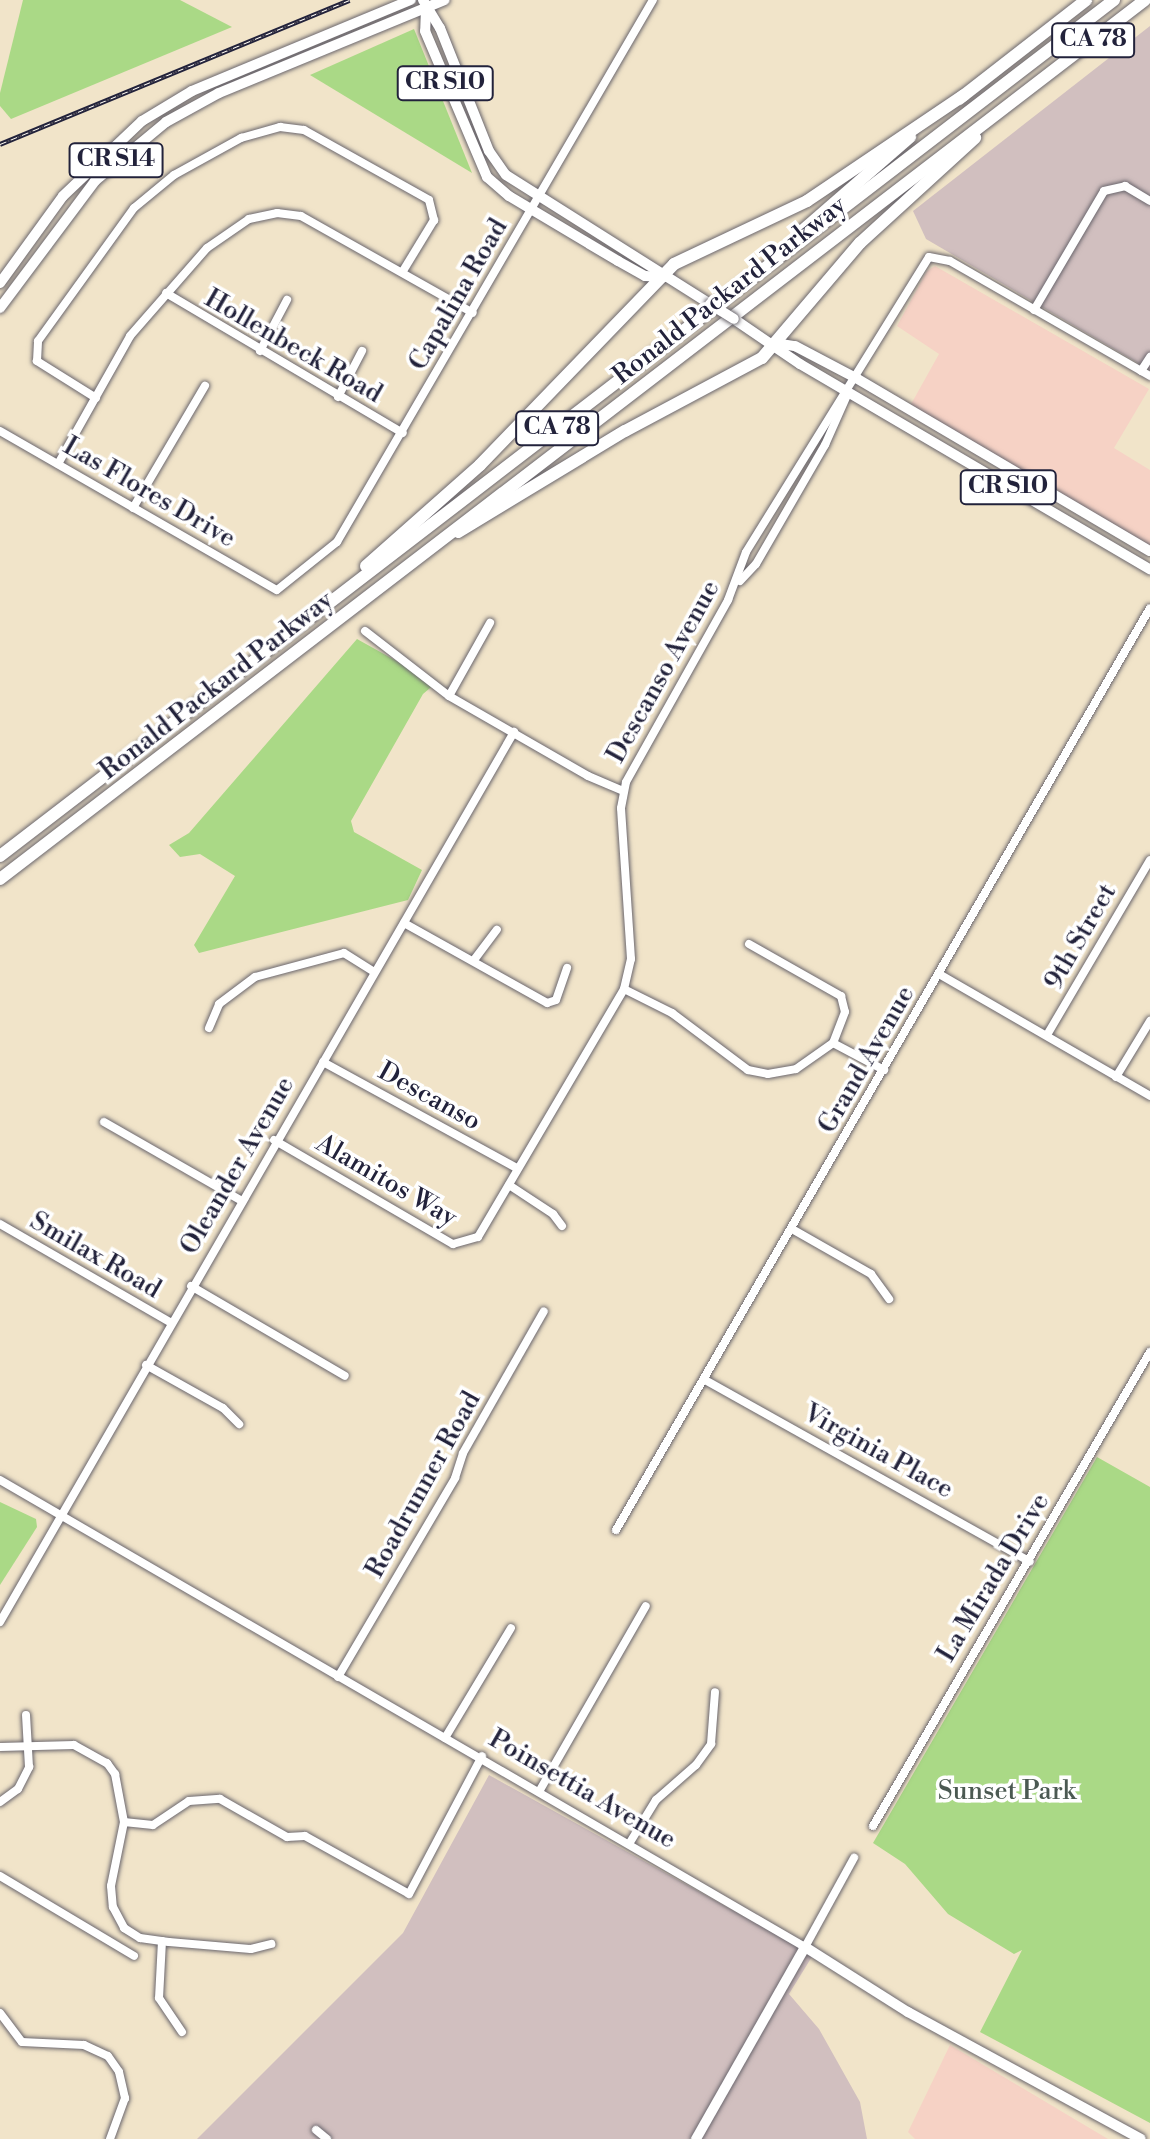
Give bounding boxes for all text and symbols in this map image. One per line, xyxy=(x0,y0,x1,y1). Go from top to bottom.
road number: CA 78 xyxy=(1051,20,1135,60)
road number: CR S10 xyxy=(395,63,495,103)
road number: CR S14 xyxy=(68,140,164,180)
street label: Ronald Packard Parkway xyxy=(607,190,853,392)
street label: Capalina Road xyxy=(403,214,515,376)
street label: Hollenbeck Road xyxy=(199,284,387,410)
road number: CA 78 xyxy=(515,408,599,448)
street label: Las Flores Drive xyxy=(57,431,241,555)
road number: CR S10 xyxy=(958,467,1058,507)
street label: Descanso Avenue xyxy=(601,575,727,769)
street label: Ronald Packard Parkway xyxy=(94,585,340,787)
street label: 9th Street xyxy=(1038,879,1124,995)
street label: Grand Avenue xyxy=(812,981,922,1139)
street label: Descanso xyxy=(372,1056,486,1138)
street label: Oleander Avenue xyxy=(174,1072,302,1260)
street label: Alamitos Way xyxy=(310,1128,462,1234)
street label: Smilax Road xyxy=(24,1206,166,1306)
street label: Roadrunner Road xyxy=(360,1386,488,1584)
street label: Virginia Place xyxy=(798,1398,958,1506)
street label: La Mirada Drive xyxy=(931,1488,1057,1668)
street label: Poinsettia Avenue xyxy=(483,1724,681,1856)
park label: Sunset Park xyxy=(938,1776,1076,1808)

